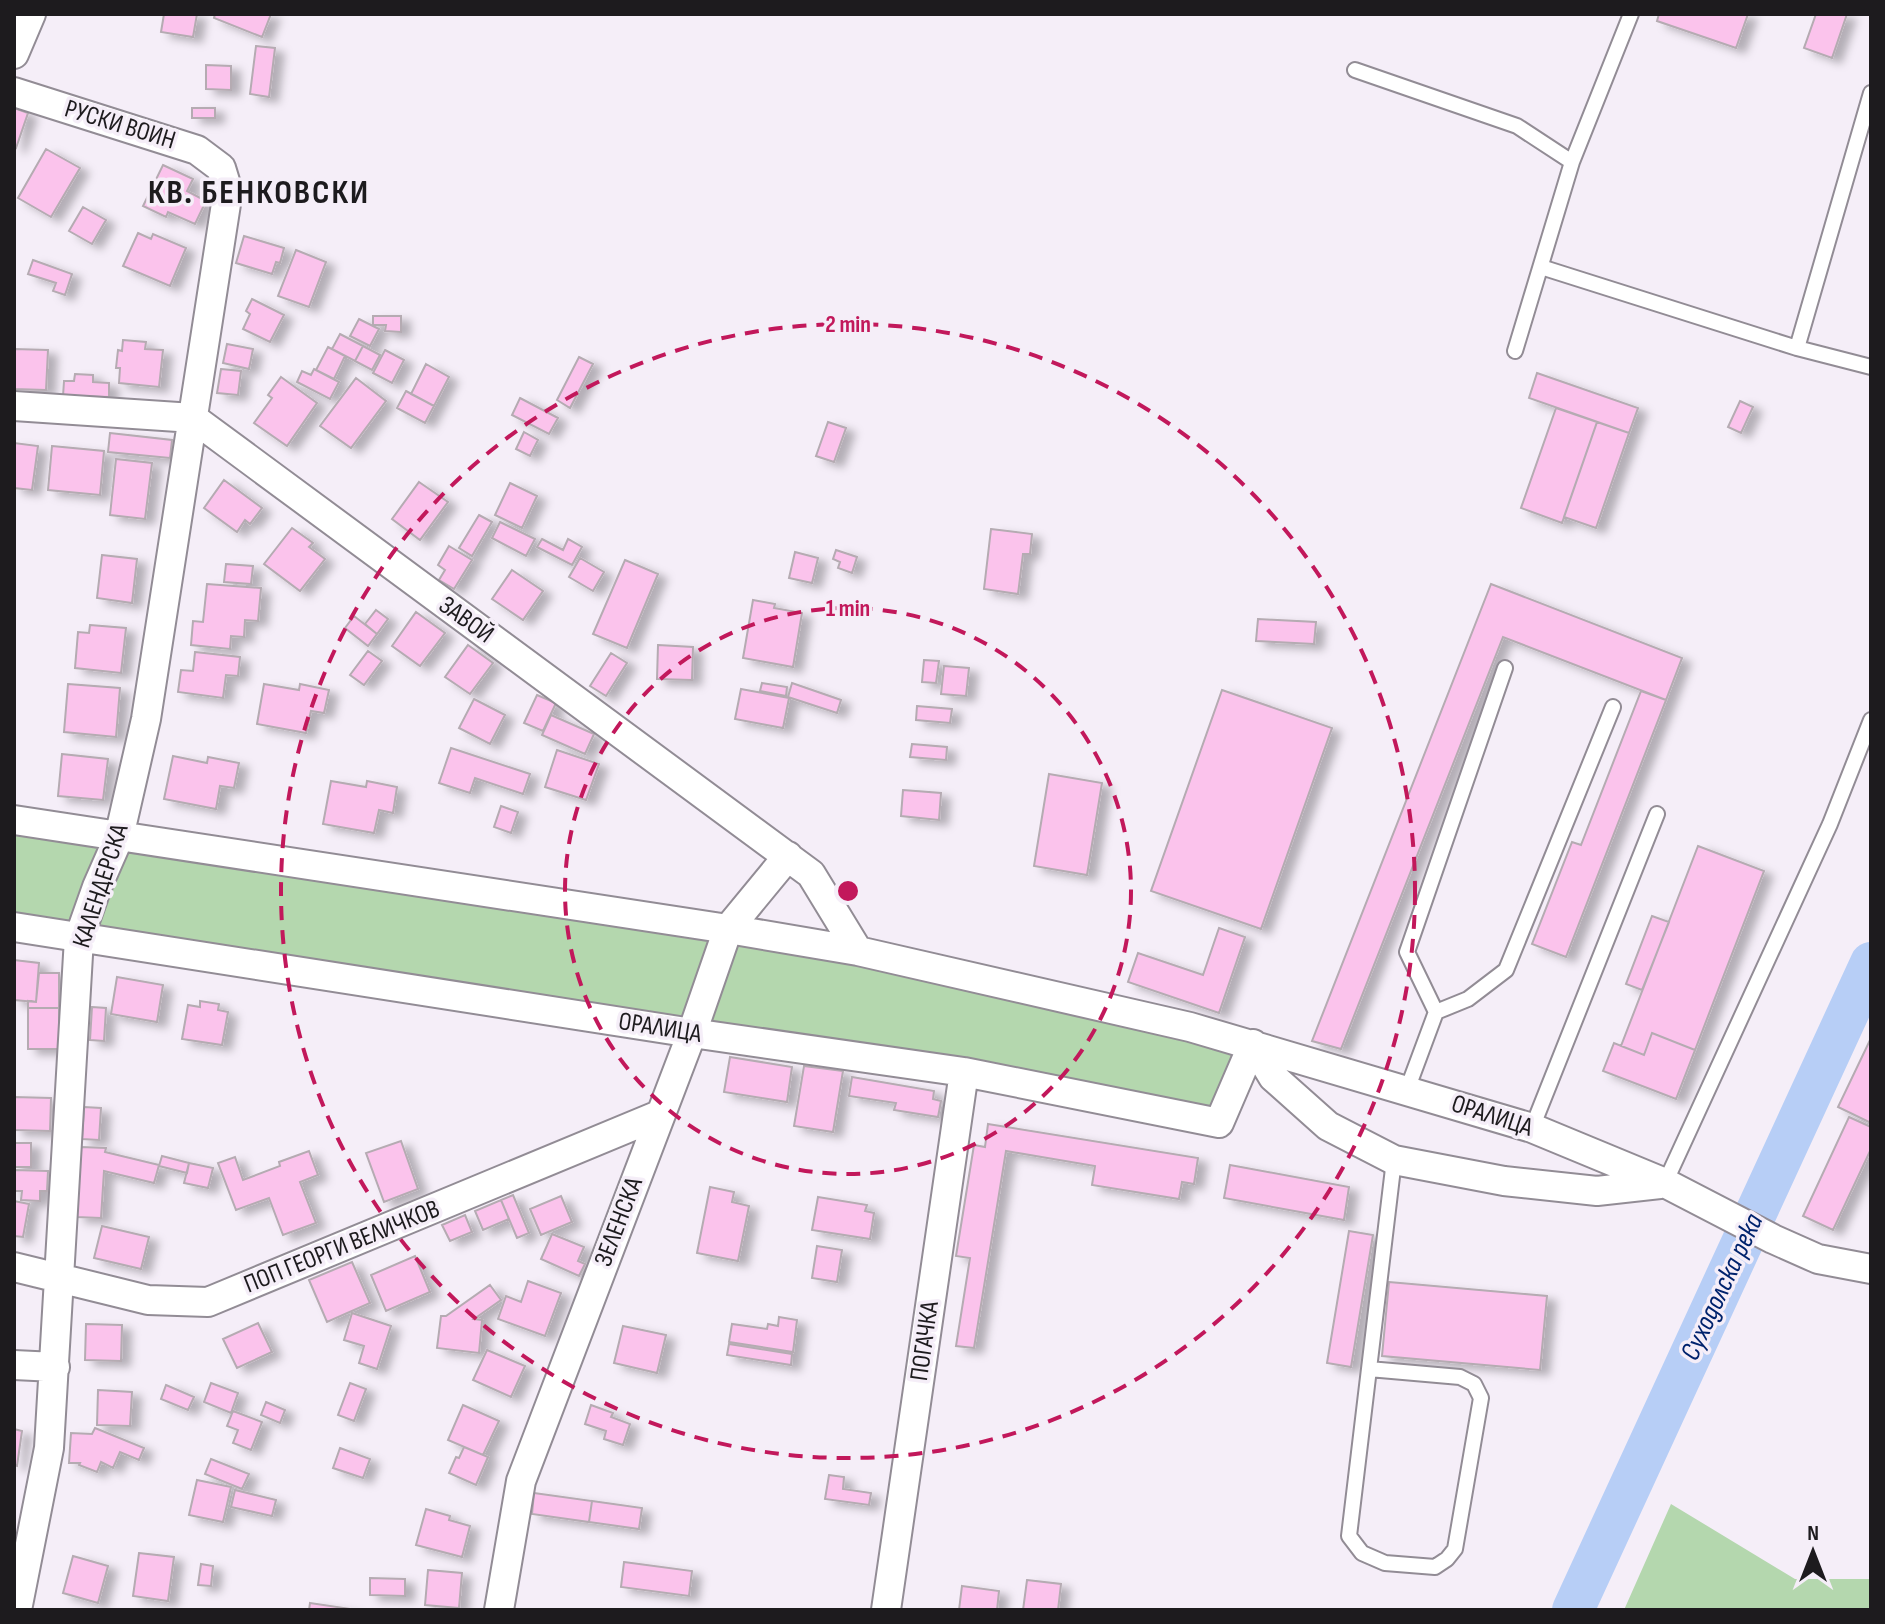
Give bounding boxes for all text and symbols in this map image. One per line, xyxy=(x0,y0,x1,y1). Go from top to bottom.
street label: РУСКИ ВОИН xyxy=(61,94,179,156)
district label: КВ. БЕНКОВСКИ xyxy=(148,172,370,213)
text: 2 min xyxy=(825,310,871,339)
street label: ЗАВОЙ xyxy=(433,590,499,650)
text: 1 min xyxy=(826,594,870,623)
street label: КАЛЕНДЕРСКА xyxy=(66,819,136,952)
centre of rings xyxy=(834,877,862,905)
street label: ОРАЛИЦА xyxy=(616,1006,705,1050)
street label: ОРАЛИЦА xyxy=(1447,1088,1537,1144)
street label: ЗЕЛЕНСКА xyxy=(588,1172,650,1271)
street label: ПОП ГЕОРГИ ВЕЛИЧКОВ xyxy=(240,1194,444,1300)
water label: Суходолска река xyxy=(1674,1208,1771,1366)
street label: ПОГАЧКА xyxy=(904,1298,946,1383)
north arrow xyxy=(1773,1512,1853,1592)
text: N xyxy=(1807,1520,1819,1547)

